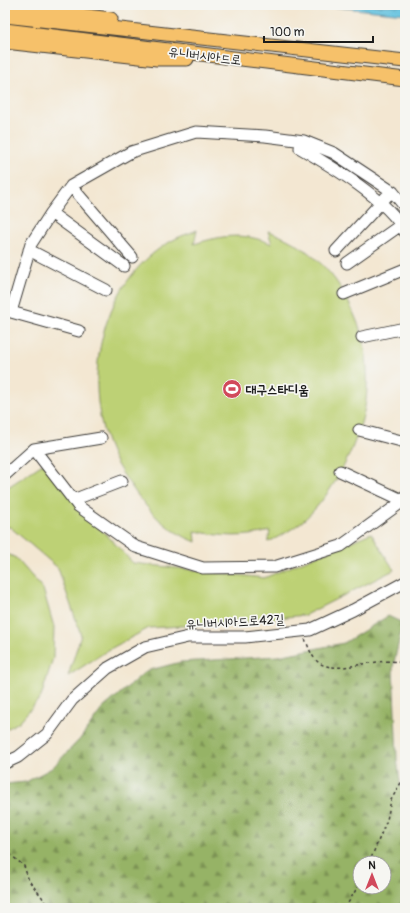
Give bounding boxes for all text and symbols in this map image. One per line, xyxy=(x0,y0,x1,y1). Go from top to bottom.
scale bar xyxy=(264,18,373,44)
text: 100 m xyxy=(270,25,305,40)
street label: 유니버시아드로 xyxy=(168,44,242,68)
sports icon: 대구스타디움 xyxy=(221,378,243,400)
place label: 대구스타디움 xyxy=(245,382,309,398)
street label: 유니버시아드로42길 xyxy=(185,611,285,633)
north arrow xyxy=(352,855,392,895)
text: N xyxy=(368,859,376,872)

